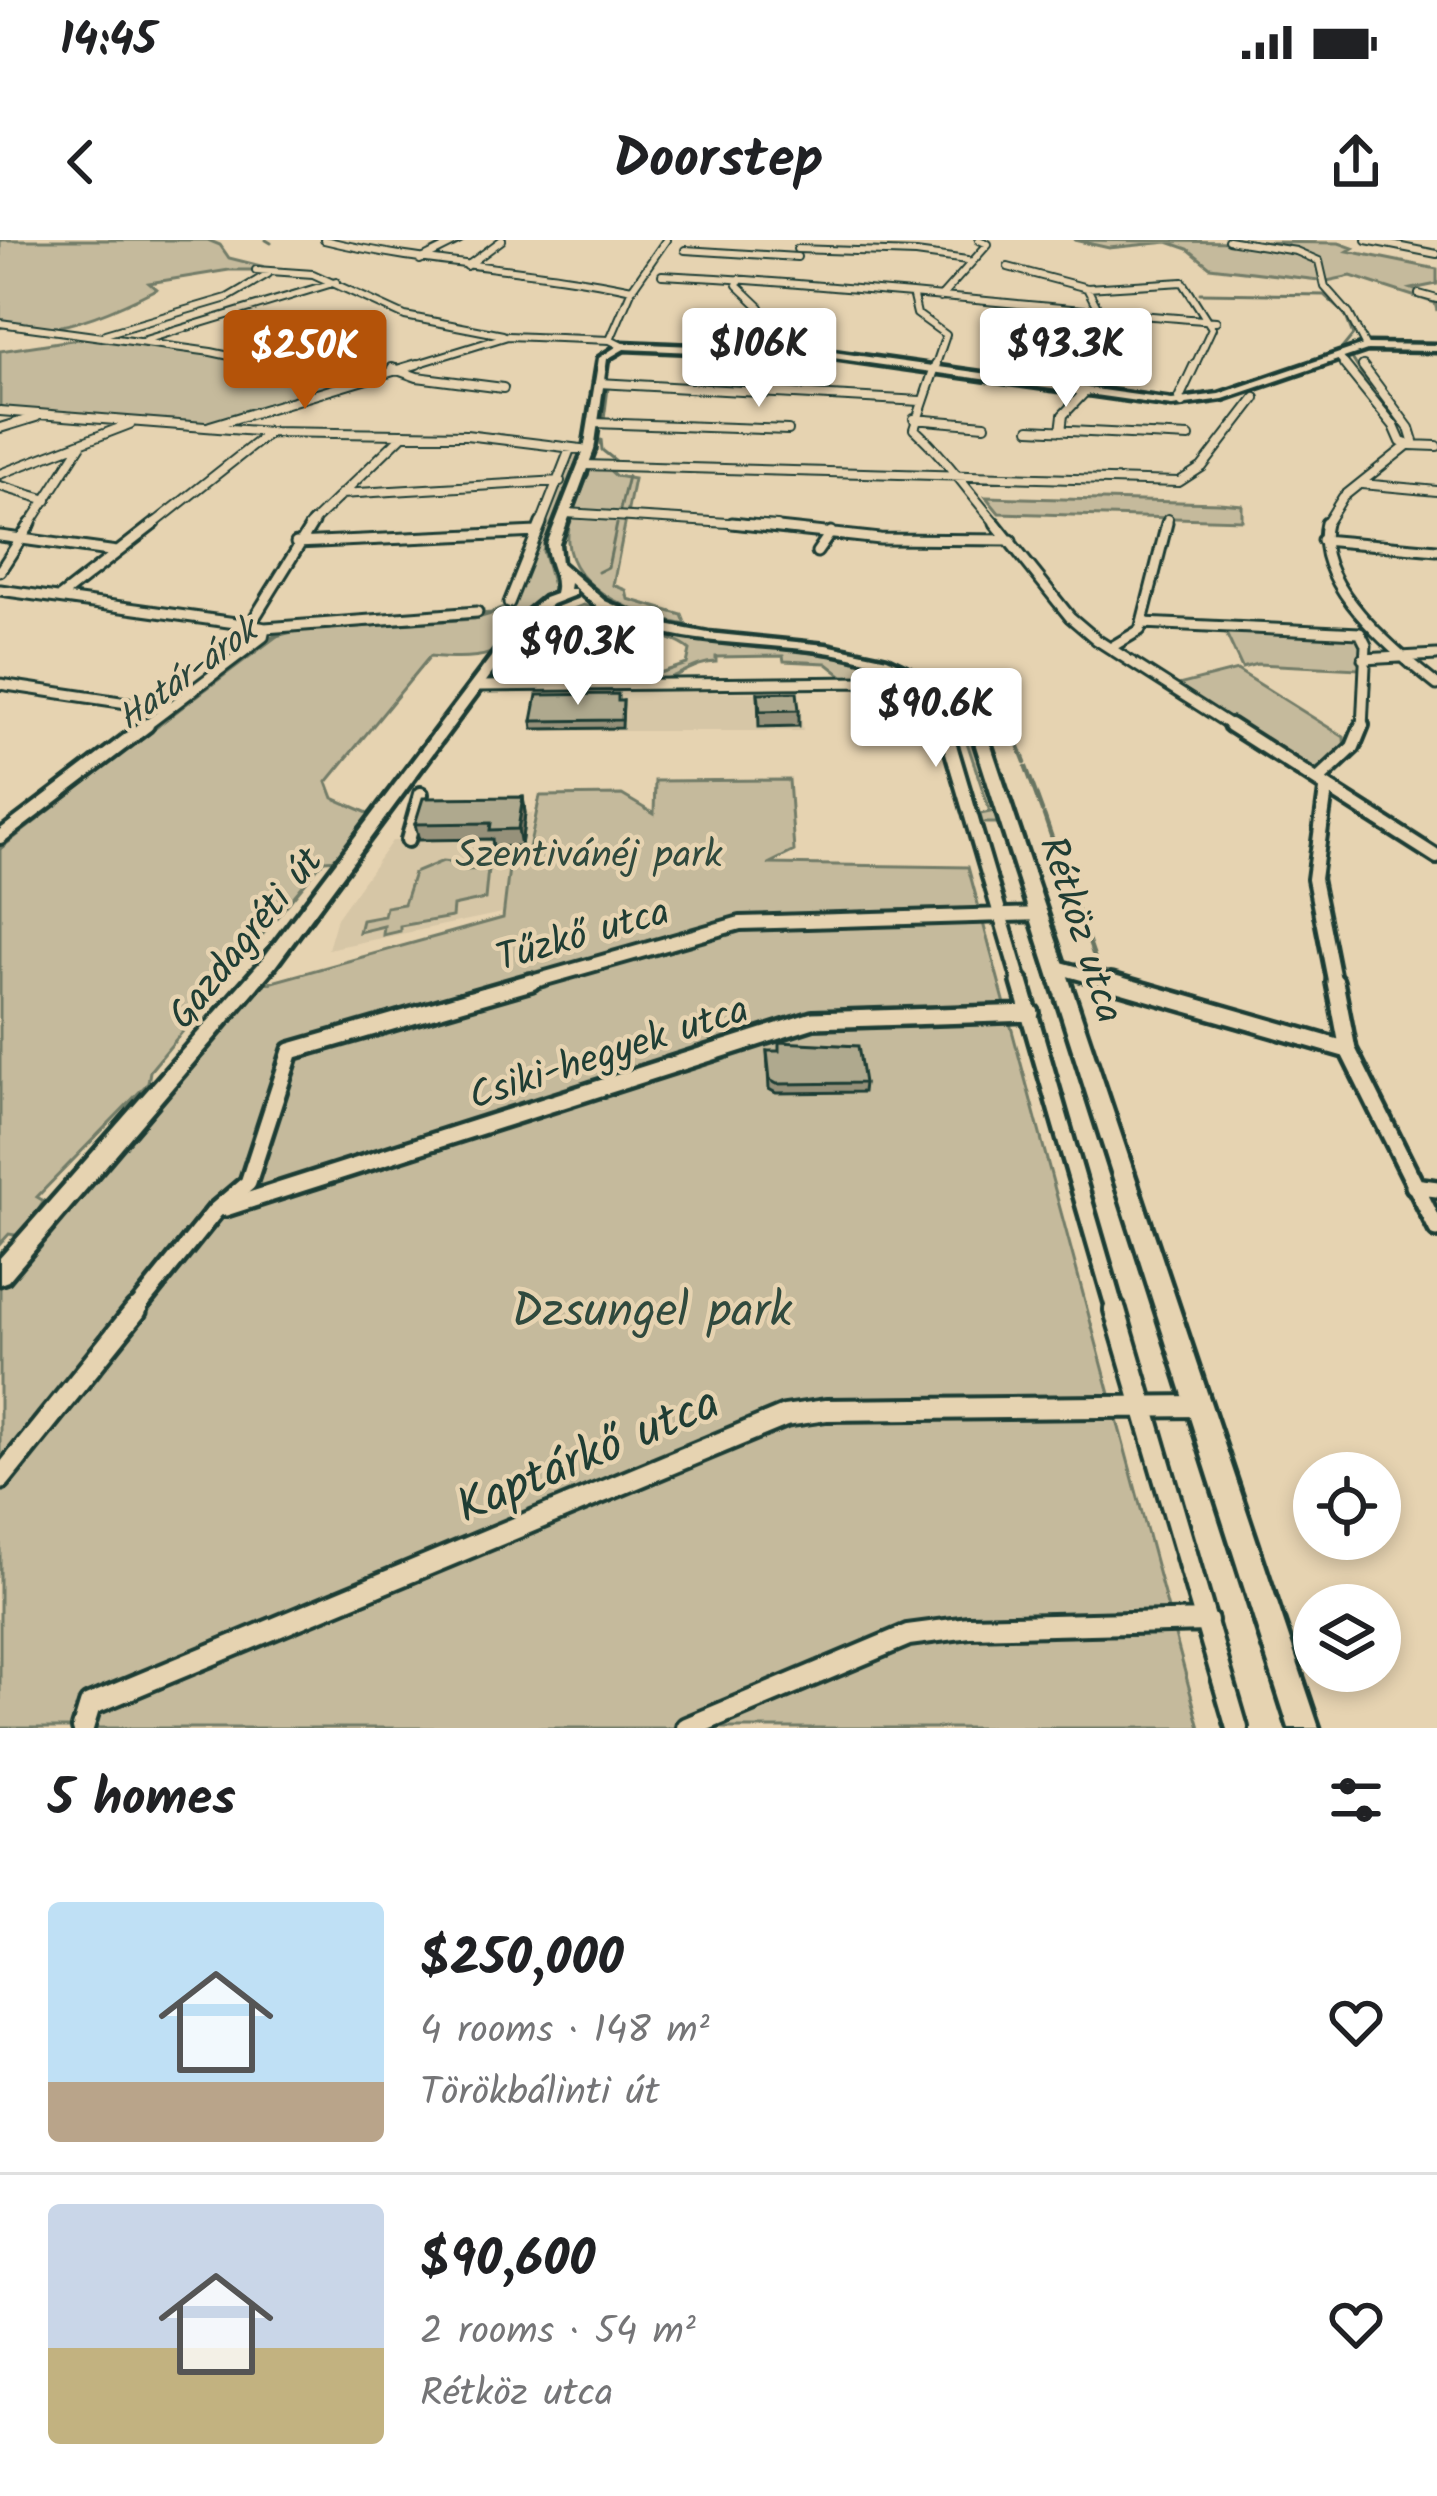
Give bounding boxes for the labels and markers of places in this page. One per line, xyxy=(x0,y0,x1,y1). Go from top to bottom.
pin: $106K xyxy=(675,308,843,410)
pin: $93.3K xyxy=(968,308,1164,410)
pin: $250K xyxy=(221,310,389,412)
pin: $90.3K xyxy=(480,606,676,708)
pin: $90.6K xyxy=(838,668,1034,770)

